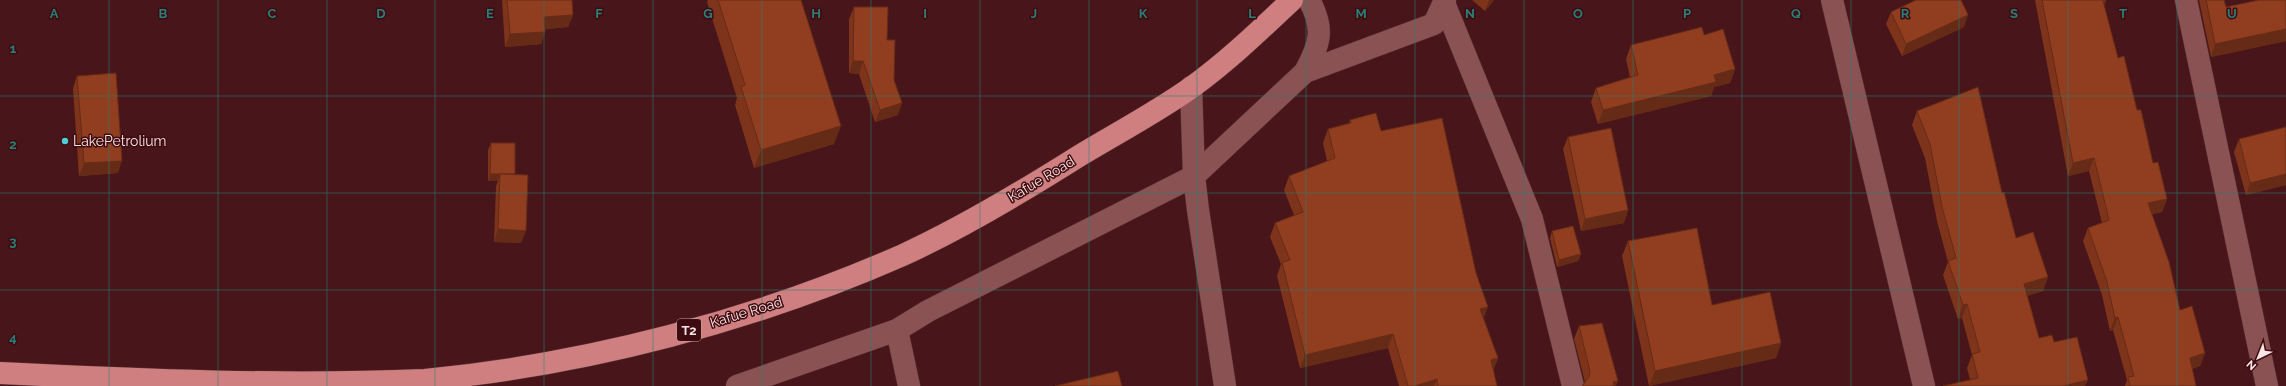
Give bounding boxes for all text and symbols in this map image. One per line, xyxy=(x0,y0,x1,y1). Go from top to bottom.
text: A xyxy=(50,6,59,21)
text: B xyxy=(159,6,168,21)
text: C xyxy=(268,6,277,21)
text: D xyxy=(376,6,386,21)
text: E xyxy=(486,6,494,21)
text: F xyxy=(595,6,603,21)
text: G xyxy=(703,6,713,21)
text: H xyxy=(811,6,821,21)
text: I xyxy=(923,6,927,21)
text: J xyxy=(1031,6,1037,21)
text: K xyxy=(1139,6,1148,21)
text: L xyxy=(1248,6,1256,21)
text: M xyxy=(1355,6,1367,21)
text: N xyxy=(1465,6,1475,21)
text: O xyxy=(1573,6,1583,21)
text: P xyxy=(1683,6,1691,21)
text: Q xyxy=(1791,6,1801,21)
text: R xyxy=(1901,6,1910,21)
text: S xyxy=(2010,6,2018,21)
text: T xyxy=(2119,6,2127,21)
text: U xyxy=(2227,6,2237,21)
text: 1 xyxy=(10,41,17,56)
place label: LakePetrolium xyxy=(73,133,166,149)
marker: LakePetrolium xyxy=(60,136,70,146)
text: 2 xyxy=(9,137,17,152)
street label: Kafue Road xyxy=(1005,153,1077,205)
text: 3 xyxy=(9,234,17,249)
street label: Kafue Road xyxy=(708,293,784,331)
road number: T2 xyxy=(677,319,701,341)
text: 4 xyxy=(9,330,17,345)
north arrow xyxy=(2238,338,2278,378)
text: N xyxy=(2244,357,2259,373)

